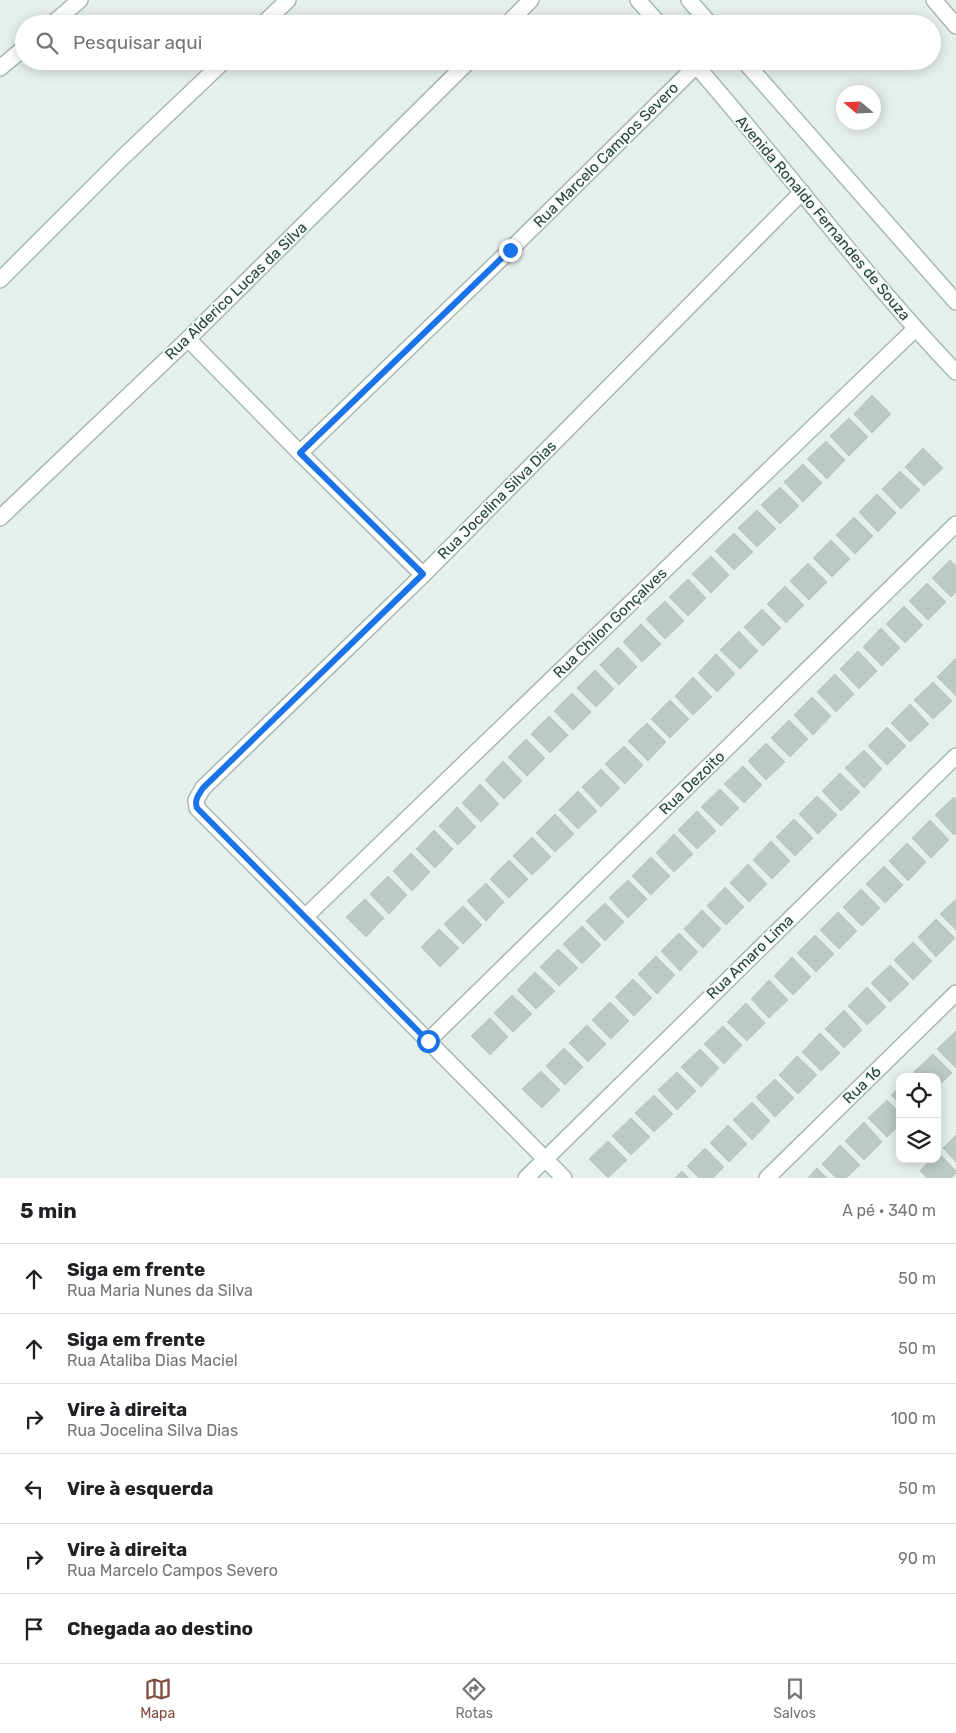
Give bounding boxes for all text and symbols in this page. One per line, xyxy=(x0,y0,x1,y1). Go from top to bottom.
search box xyxy=(15,15,941,70)
icon: search xyxy=(33,29,61,57)
text: Pesquisar aqui xyxy=(73,31,202,54)
street label: Rua Marcelo Campos Severo xyxy=(530,79,682,231)
north arrow xyxy=(836,85,881,130)
street label: Avenida Ronaldo Fernandes de Souza xyxy=(732,112,914,324)
street label: Rua Alderico Lucas da Silva xyxy=(161,218,311,364)
route end xyxy=(499,239,522,262)
street label: Rua Jocelina Silva Dias xyxy=(434,437,560,563)
street label: Rua Chilon Gonçalves xyxy=(550,564,671,682)
street label: Rua Dezoito xyxy=(656,747,728,819)
street label: Rua Amaro Lima xyxy=(703,911,797,1003)
route start xyxy=(417,1030,440,1053)
street label: Rua 16 xyxy=(839,1062,885,1108)
map controls xyxy=(896,1073,941,1163)
button: locate xyxy=(896,1073,941,1118)
button: layers xyxy=(896,1118,941,1163)
text: 5 min xyxy=(20,1198,77,1223)
text: A pé · 340 m xyxy=(842,1201,936,1220)
text: Siga em frente xyxy=(67,1258,205,1281)
icon: ahead xyxy=(20,1265,48,1293)
text: 50 m xyxy=(898,1269,936,1288)
text: Rua Maria Nunes da Silva xyxy=(67,1281,253,1300)
text: Siga em frente xyxy=(67,1328,205,1351)
icon: ahead xyxy=(20,1335,48,1363)
text: 50 m xyxy=(898,1339,936,1358)
text: Rua Ataliba Dias Maciel xyxy=(67,1351,238,1370)
text: Vire à direita xyxy=(67,1398,187,1421)
icon: right xyxy=(20,1405,48,1433)
text: 100 m xyxy=(891,1409,936,1428)
text: Rua Jocelina Silva Dias xyxy=(67,1421,238,1440)
icon: left xyxy=(20,1475,48,1503)
text: Vire à esquerda xyxy=(67,1477,214,1500)
text: 50 m xyxy=(898,1479,936,1498)
text: Vire à direita xyxy=(67,1538,187,1561)
icon: right xyxy=(20,1545,48,1573)
text: 90 m xyxy=(898,1549,936,1568)
text: Rua Marcelo Campos Severo xyxy=(67,1561,278,1580)
icon: arrive xyxy=(20,1615,48,1643)
text: Chegada ao destino xyxy=(67,1617,253,1640)
tab: Mapa xyxy=(140,1675,175,1722)
tab: Rotas xyxy=(455,1675,493,1722)
tab: Salvos xyxy=(773,1675,816,1722)

